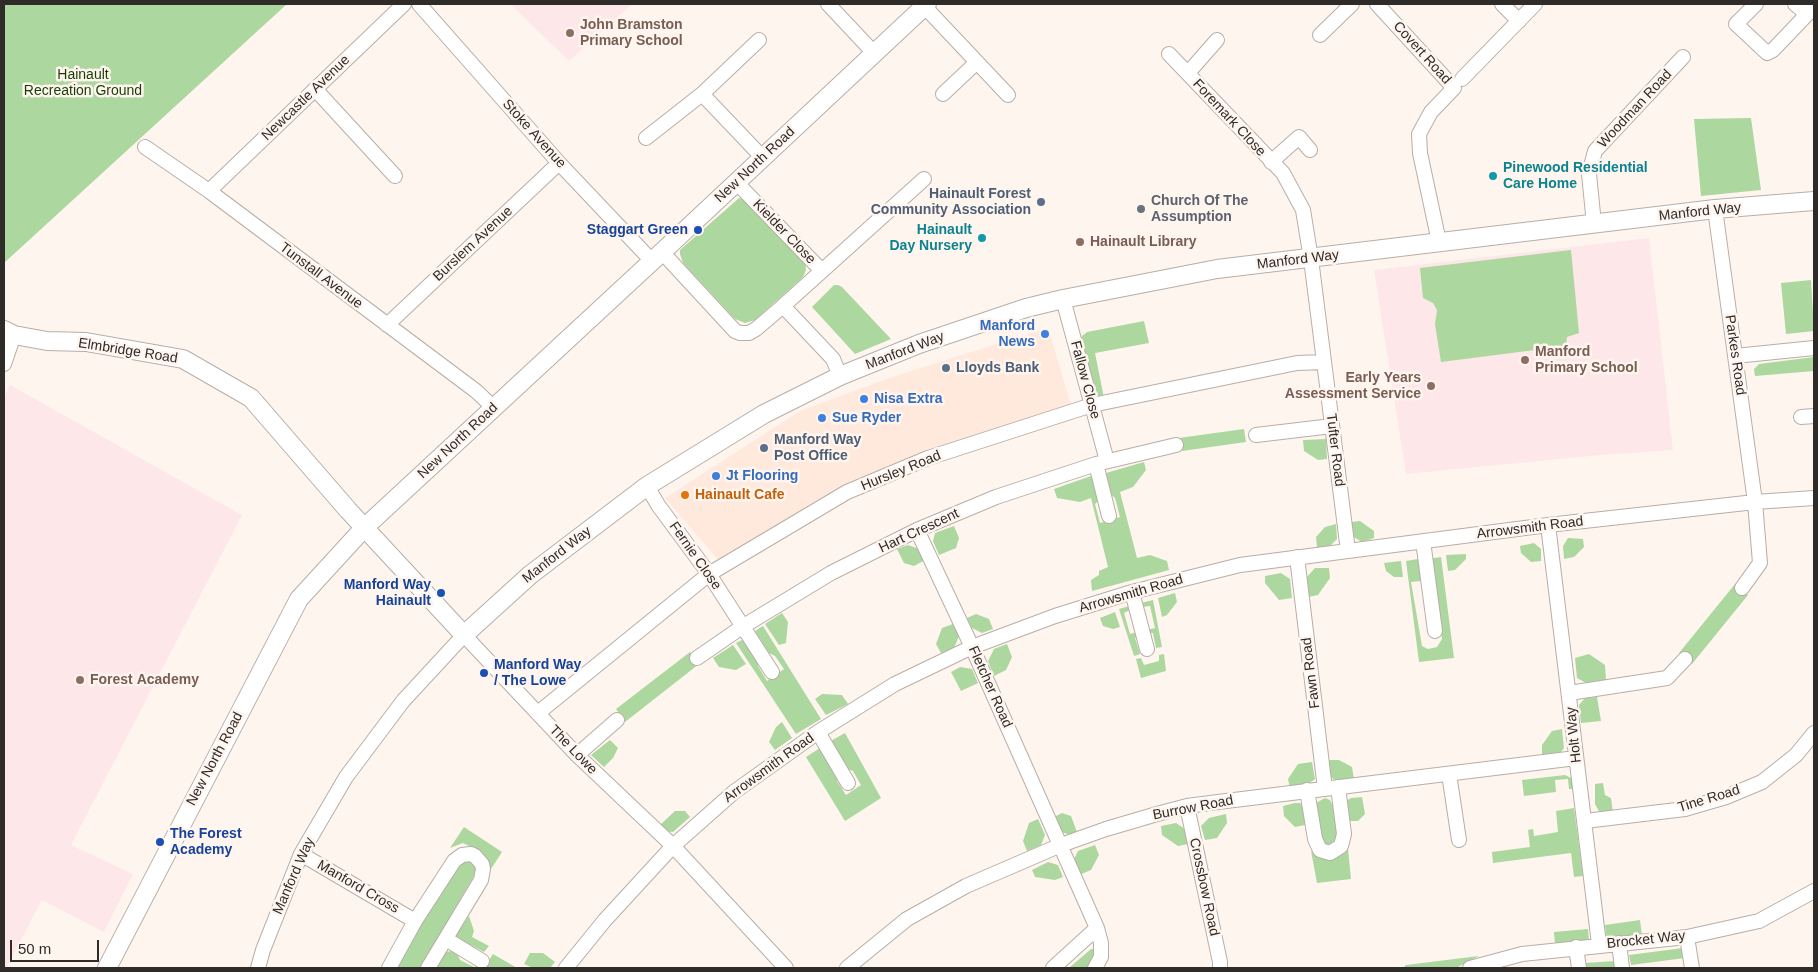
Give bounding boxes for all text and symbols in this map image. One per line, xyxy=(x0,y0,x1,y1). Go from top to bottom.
place label: John Bramston Primary School xyxy=(580,17,683,49)
street label: Covert Road xyxy=(1389,18,1455,88)
marker: John Bramston Primary School xyxy=(564,27,576,39)
street label: Newcastle Avenue xyxy=(259,52,353,144)
street label: Woodman Road xyxy=(1594,66,1676,152)
park label: Hainault Recreation Ground xyxy=(24,67,142,100)
street label: Foremark Close xyxy=(1189,76,1269,160)
street label: Stoke Avenue xyxy=(499,96,569,172)
street label: New North Road xyxy=(711,124,799,206)
place label: Pinewood Residential Care Home xyxy=(1503,160,1648,192)
marker: Pinewood Residential Care Home xyxy=(1487,170,1499,182)
place label: Hainault Forest Community Association xyxy=(871,186,1031,218)
place label: Church Of The Assumption xyxy=(1151,193,1248,226)
street label: Kielder Close xyxy=(749,196,819,268)
marker: Hainault Forest Community Association xyxy=(1035,196,1047,208)
street label: Manford Way xyxy=(1658,199,1742,225)
street label: Burslem Avenue xyxy=(430,203,516,285)
marker: Church Of The Assumption xyxy=(1135,203,1147,215)
place label: Staggart Green xyxy=(587,222,688,238)
place label: Hainault Day Nursery xyxy=(890,222,972,254)
marker: Staggart Green xyxy=(692,224,704,236)
marker: Hainault Day Nursery xyxy=(976,232,988,244)
place label: Hainault Library xyxy=(1090,234,1197,250)
marker: Hainault Library xyxy=(1074,236,1086,248)
street label: Tunstall Avenue xyxy=(276,239,366,313)
street label: Manford Way xyxy=(1256,247,1340,273)
street label: Parkes Road xyxy=(1721,314,1749,396)
place label: Manford News xyxy=(980,318,1035,351)
street label: Manford Way xyxy=(863,328,947,374)
marker: Manford News xyxy=(1039,328,1051,340)
street label: Elmbridge Road xyxy=(77,335,179,367)
street label: Fallow Close xyxy=(1067,339,1103,421)
place label: Manford Primary School xyxy=(1535,344,1638,377)
marker: Manford Primary School xyxy=(1519,354,1531,366)
place label: Lloyds Bank xyxy=(956,360,1039,376)
marker: Lloyds Bank xyxy=(940,362,952,374)
place label: Early Years Assessment Service xyxy=(1285,370,1421,402)
marker: Early Years Assessment Service xyxy=(1425,380,1437,392)
place label: Nisa Extra xyxy=(874,391,942,407)
marker: Nisa Extra xyxy=(858,393,870,405)
street label: New North Road xyxy=(414,400,502,482)
place label: Sue Ryder xyxy=(832,410,901,426)
marker: Sue Ryder xyxy=(816,412,828,424)
street label: Tufter Road xyxy=(1322,413,1348,487)
place label: Manford Way Post Office xyxy=(774,432,861,464)
marker: Manford Way Post Office xyxy=(758,442,770,454)
street label: Hursley Road xyxy=(859,447,943,495)
place label: Jt Flooring xyxy=(726,468,798,484)
marker: Jt Flooring xyxy=(710,470,722,482)
place label: Hainault Cafe xyxy=(695,487,784,503)
marker: Hainault Cafe xyxy=(679,489,691,501)
street label: Hart Crescent xyxy=(876,505,962,557)
street label: Arrowsmith Road xyxy=(1476,513,1584,543)
street label: Fernie Close xyxy=(665,519,725,593)
street label: Manford Way xyxy=(519,523,595,587)
street label: Arrowsmith Road xyxy=(1077,571,1185,617)
place label: Manford Way Hainault xyxy=(344,577,431,610)
marker: Manford Way Hainault xyxy=(435,587,447,599)
street label: Fawn Road xyxy=(1298,636,1324,710)
street label: Fletcher Road xyxy=(964,643,1016,731)
place label: Manford Way / The Lowe xyxy=(494,657,581,690)
marker: Manford Way / The Lowe xyxy=(478,667,490,679)
place label: Forest Academy xyxy=(90,672,199,688)
marker: Forest Academy xyxy=(74,674,86,686)
street label: Holt Way xyxy=(1563,706,1585,764)
street label: New North Road xyxy=(183,709,247,809)
street label: The Lowe xyxy=(546,722,600,778)
street label: Arrowsmith Road xyxy=(721,730,817,806)
street label: Tine Road xyxy=(1676,782,1742,816)
street label: Burrow Road xyxy=(1151,792,1235,824)
place label: The Forest Academy xyxy=(170,826,242,859)
street label: Manford Way xyxy=(270,835,318,917)
marker: The Forest Academy xyxy=(154,836,166,848)
street label: Crossbow Road xyxy=(1185,837,1223,937)
street label: Manford Cross xyxy=(314,857,402,917)
street label: Brocket Way xyxy=(1606,928,1686,952)
scale bar xyxy=(12,930,101,962)
text: 50 m xyxy=(18,940,51,957)

